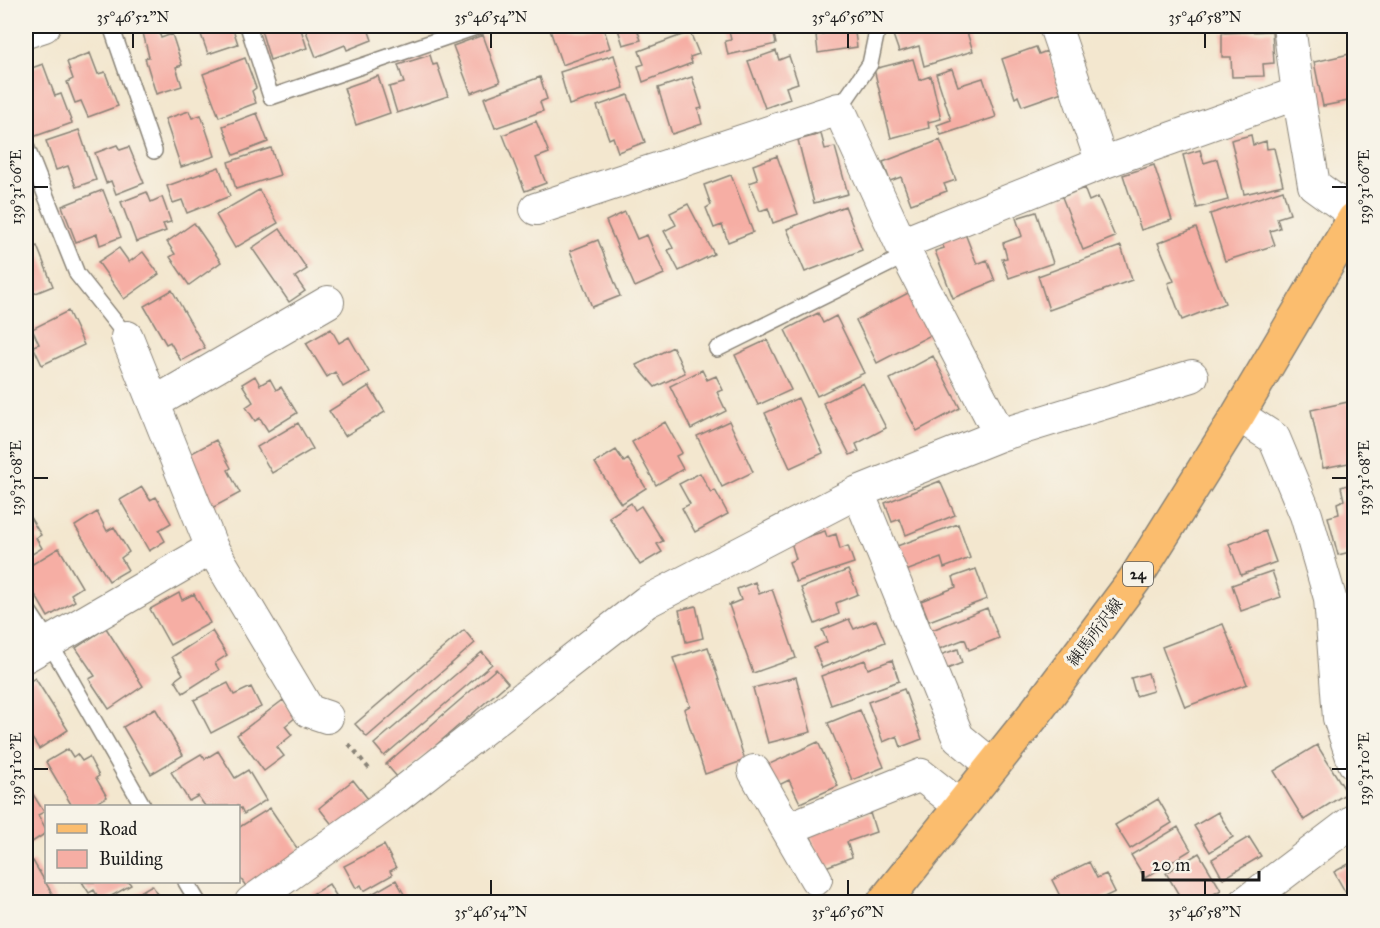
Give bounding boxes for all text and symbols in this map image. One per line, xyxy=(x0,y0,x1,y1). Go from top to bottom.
text: 35°46'52"N xyxy=(97,8,169,26)
text: 35°46'54"N xyxy=(455,8,528,26)
text: 35°46'56"N xyxy=(812,8,885,26)
text: 35°46'58"N xyxy=(1169,8,1242,26)
text: 139°31'06"E xyxy=(7,149,25,225)
text: 139°31'06"E xyxy=(1355,149,1373,225)
text: 139°31'08"E xyxy=(7,440,25,516)
text: 139°31'08"E xyxy=(1355,440,1373,516)
road number: 24 xyxy=(1123,562,1153,586)
street label: 練馬所沢線 xyxy=(1063,594,1127,670)
text: 139°31'10"E xyxy=(7,732,25,806)
text: 139°31'10"E xyxy=(1355,732,1373,806)
legend xyxy=(45,805,240,883)
text: Road xyxy=(99,818,137,840)
scale bar xyxy=(1143,844,1258,882)
text: Building xyxy=(99,848,163,871)
text: 20 m xyxy=(1152,854,1190,876)
text: 35°46'54"N xyxy=(455,903,528,921)
text: 35°46'56"N xyxy=(812,903,885,921)
text: 35°46'58"N xyxy=(1169,903,1242,921)

